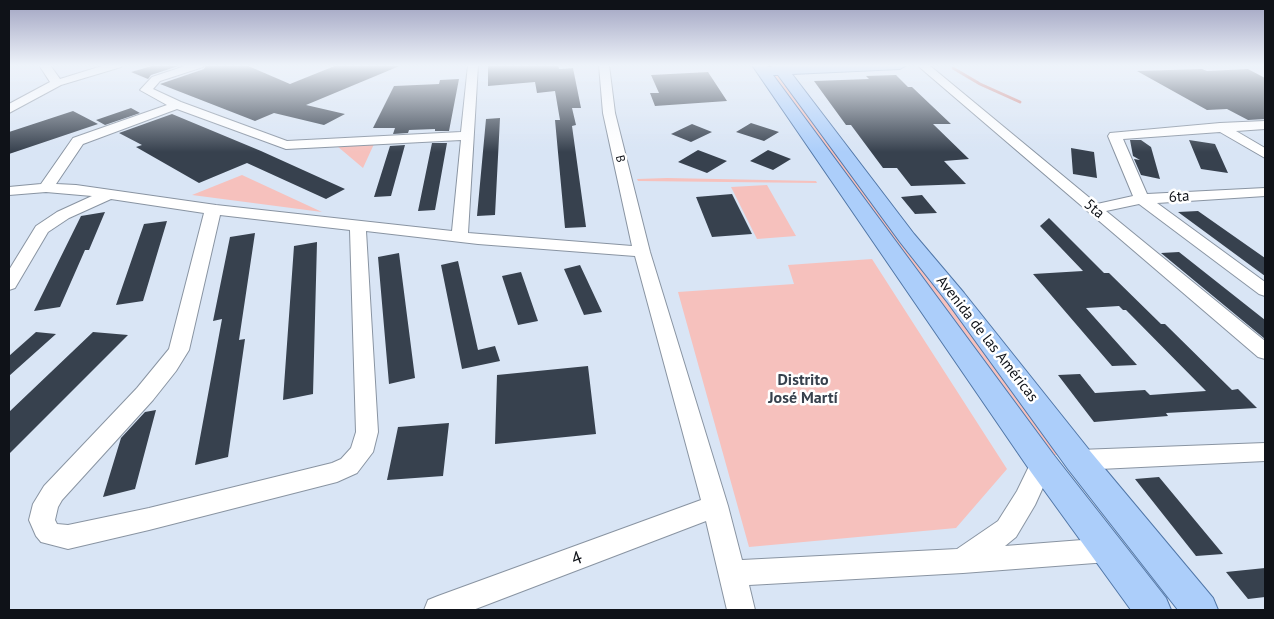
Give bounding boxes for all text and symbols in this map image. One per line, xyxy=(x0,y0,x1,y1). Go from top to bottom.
street label: B xyxy=(612,154,628,164)
street label: 6ta xyxy=(1168,187,1190,207)
street label: 5ta xyxy=(1080,195,1108,223)
street label: Avenida de las Américas xyxy=(932,272,1042,406)
district label: Distrito José Martí xyxy=(768,370,838,408)
street label: 4 xyxy=(569,547,585,571)

